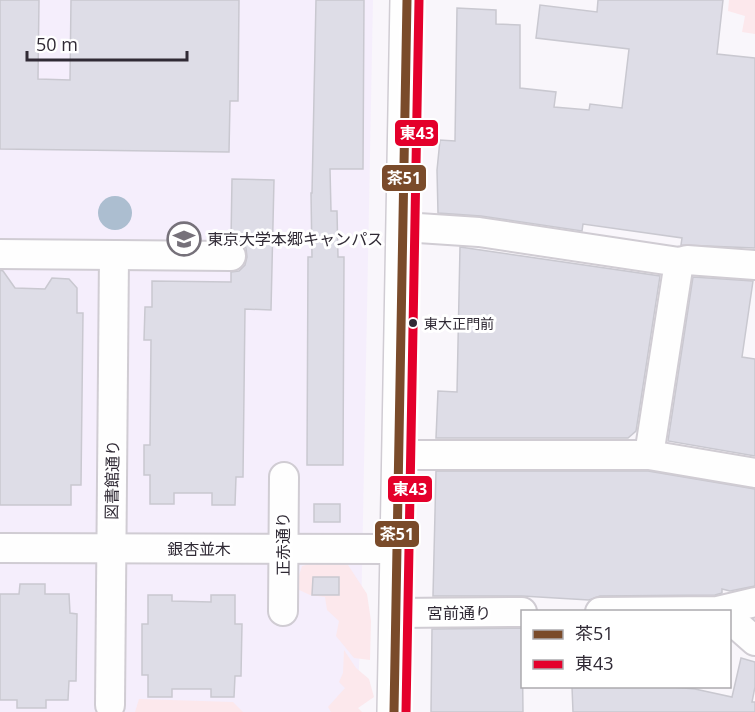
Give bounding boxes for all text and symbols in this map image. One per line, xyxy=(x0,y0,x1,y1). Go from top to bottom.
scale bar xyxy=(27,24,188,62)
text: 50 m xyxy=(36,32,78,56)
line badge: 東43 xyxy=(394,119,439,147)
text: 東43 xyxy=(400,122,434,144)
line badge: 茶51 xyxy=(381,164,427,192)
text: 茶51 xyxy=(387,167,421,189)
school or university icon: 東京大学本郷キャンパス xyxy=(166,221,202,257)
place label: 東京大学本郷キャンパス xyxy=(207,228,383,250)
place label: 東大正門前 xyxy=(424,314,494,333)
marker: 東大正門前 xyxy=(407,317,419,329)
street label: 図書館通り xyxy=(100,440,124,520)
line badge: 東43 xyxy=(387,475,433,503)
text: 東43 xyxy=(393,478,427,500)
street label: 正赤通り xyxy=(272,512,294,576)
line badge: 茶51 xyxy=(374,520,420,548)
text: 茶51 xyxy=(380,523,414,545)
street label: 銀杏並木 xyxy=(167,538,231,560)
street label: 宮前通り xyxy=(427,602,491,624)
legend xyxy=(521,610,731,688)
text: 茶51 xyxy=(575,621,614,645)
text: 東43 xyxy=(575,651,614,675)

